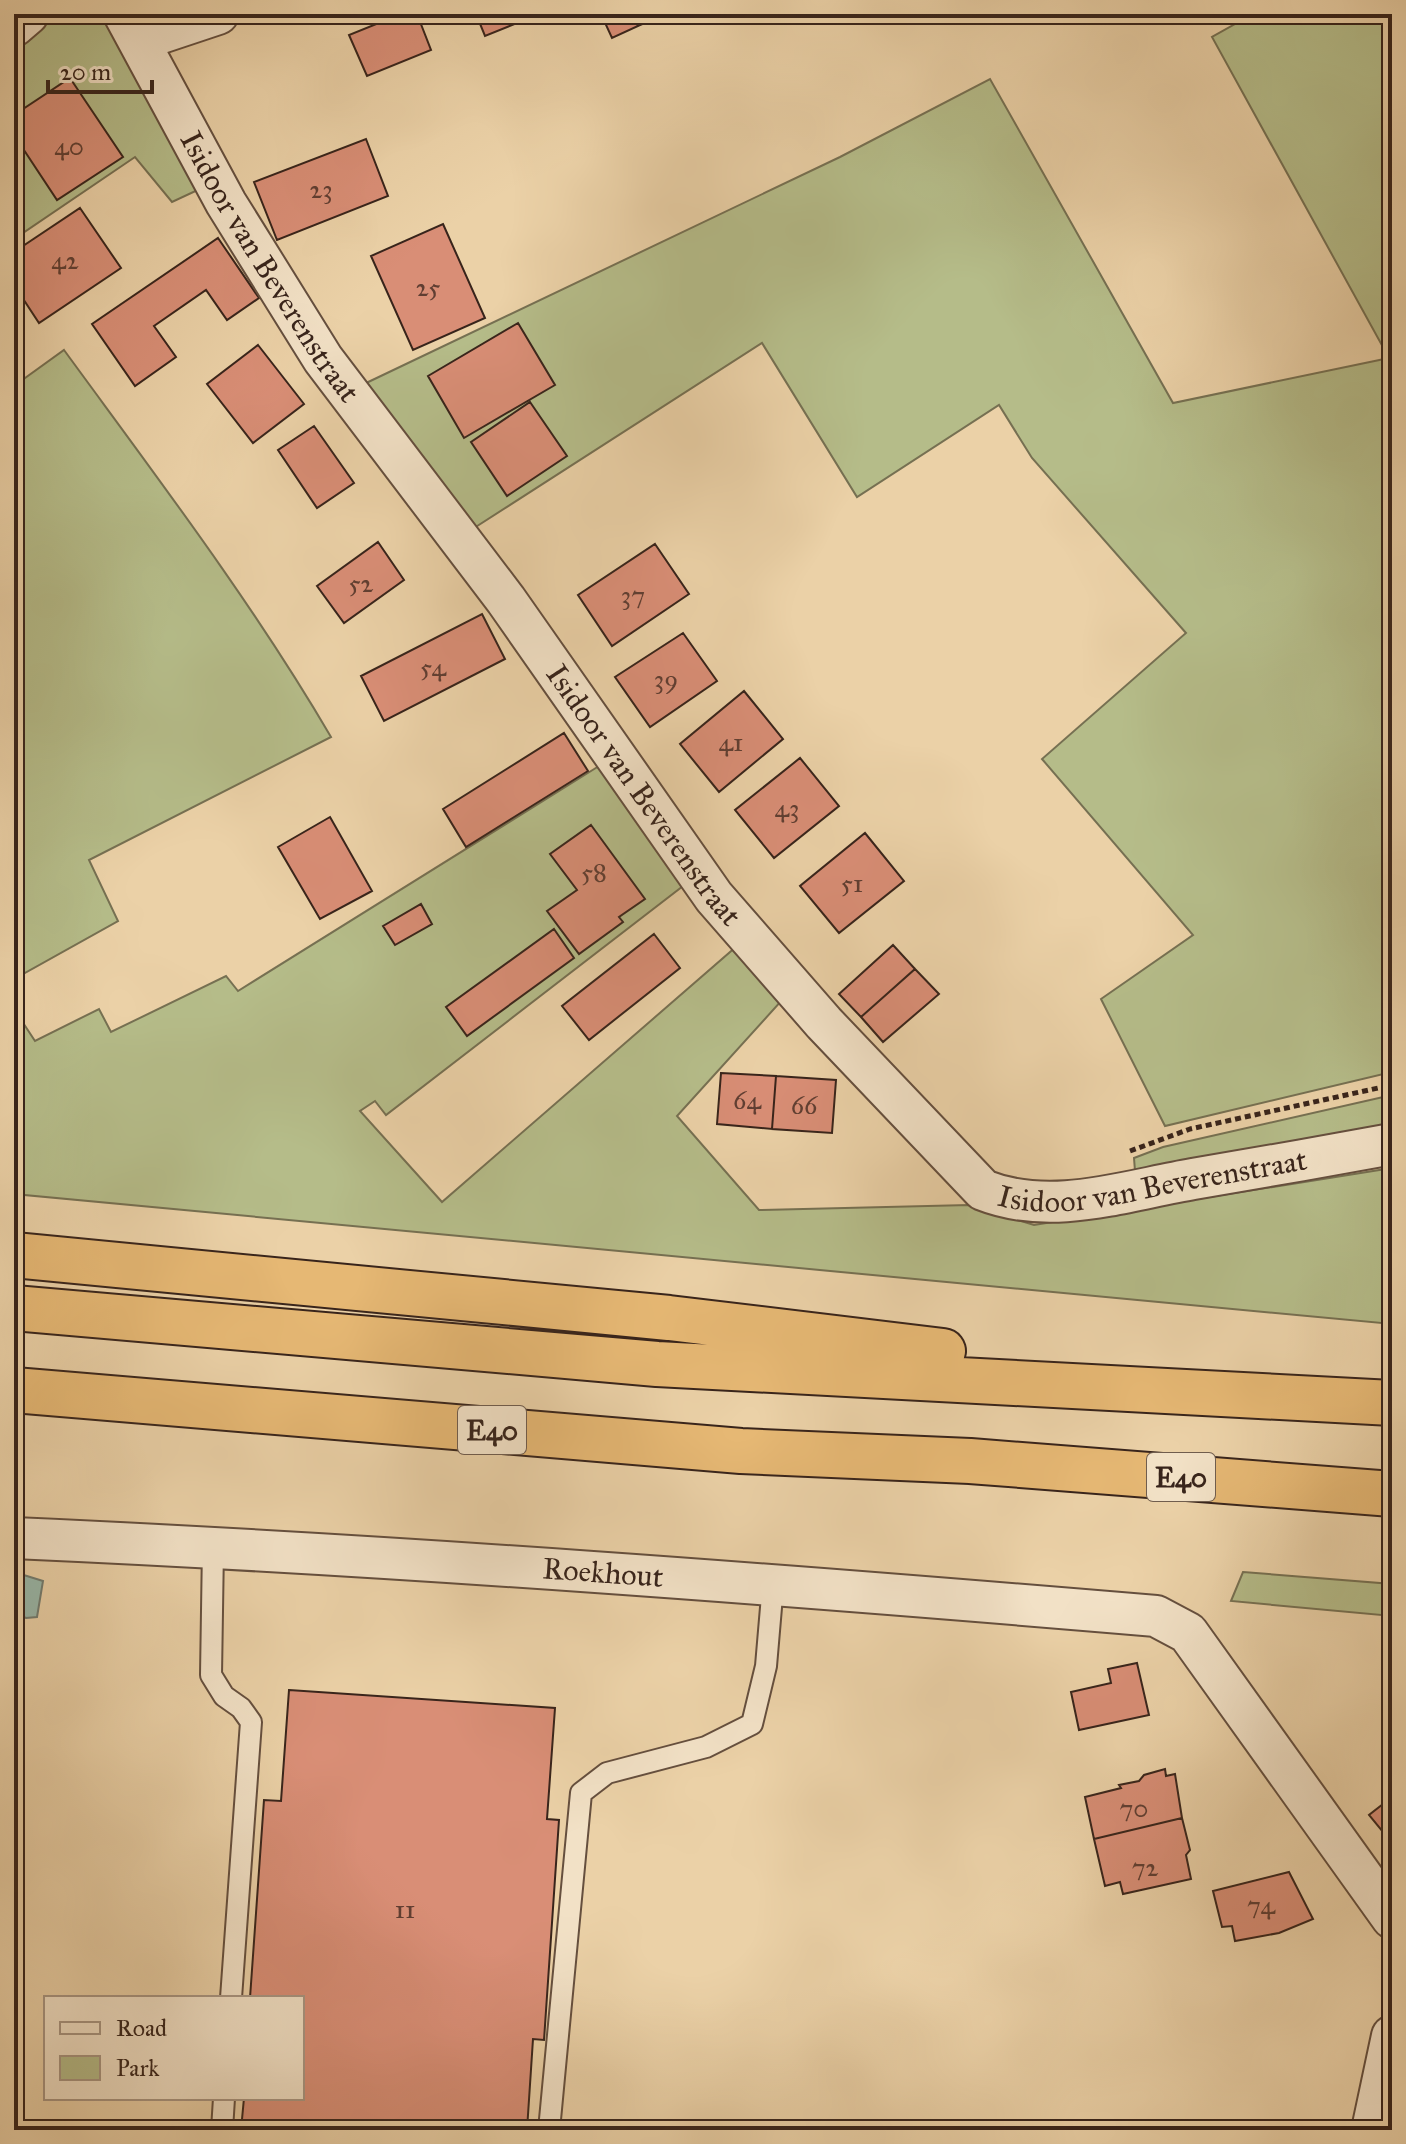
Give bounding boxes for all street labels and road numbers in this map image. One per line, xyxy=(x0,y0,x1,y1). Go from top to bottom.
street label: Isidoor van Beverenstraat xyxy=(173,125,368,410)
street label: Isidoor van Beverenstraat xyxy=(539,658,749,934)
street label: Isidoor van Beverenstraat xyxy=(994,1142,1310,1220)
road number: E40 xyxy=(458,1406,526,1454)
road number: E40 xyxy=(1147,1453,1215,1501)
street label: Roekhout xyxy=(541,1550,665,1595)

